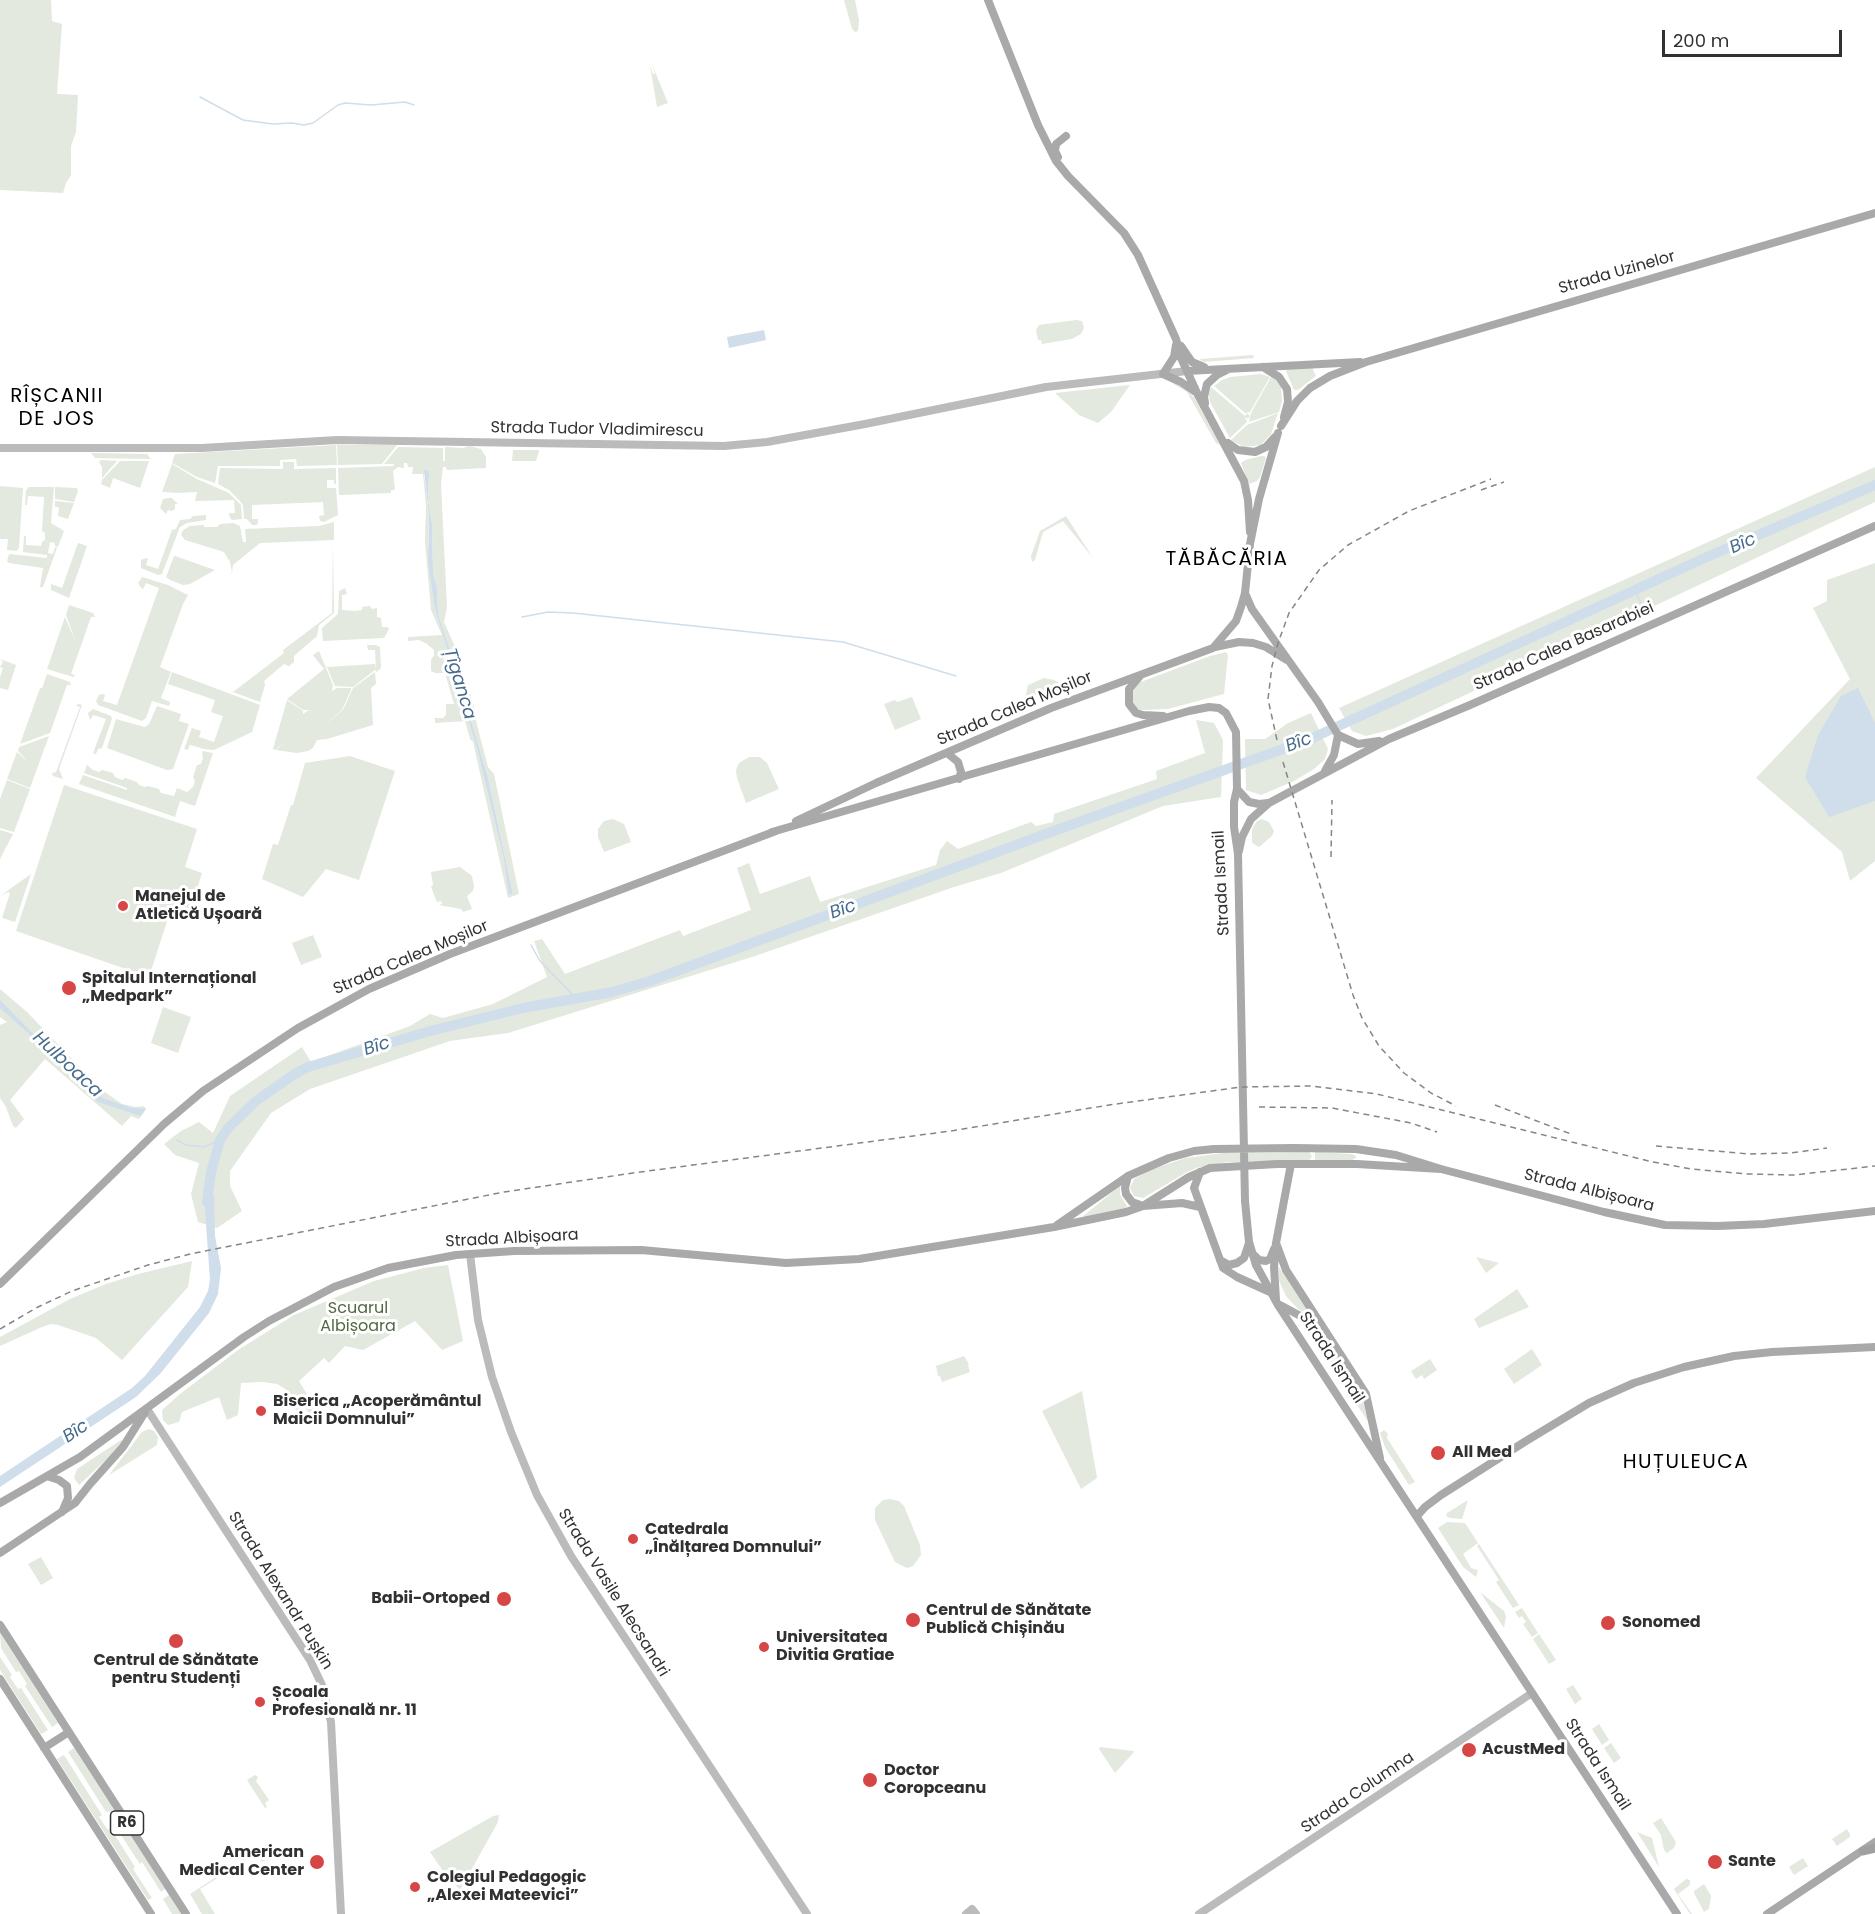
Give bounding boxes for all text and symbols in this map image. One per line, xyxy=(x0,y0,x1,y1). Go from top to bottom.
scale bar xyxy=(1665,18,1845,56)
text: 200 m xyxy=(1673,28,1729,53)
street label: Strada Uzinelor xyxy=(1557,247,1677,299)
district label: RÎȘCANII DE JOS xyxy=(10,385,104,432)
street label: Strada Tudor Vladimirescu xyxy=(490,419,704,441)
water label: Bîc xyxy=(1727,529,1759,559)
district label: TĂBĂCĂRIA xyxy=(1165,548,1289,572)
street label: Strada Calea Basarabiei xyxy=(1471,599,1657,695)
water label: Țîganca xyxy=(438,646,480,722)
street label: Strada Calea Moșilor xyxy=(935,668,1095,750)
water label: Bîc xyxy=(1283,728,1315,758)
street label: Strada Ismail xyxy=(1210,830,1234,936)
place label: Manejul de Atletică Ușoară xyxy=(135,887,262,925)
water label: Bîc xyxy=(827,895,859,925)
marker: Manejul de Atletică Ușoară xyxy=(116,899,130,913)
street label: Strada Calea Moșilor xyxy=(331,917,491,999)
place label: Spitalul Internațional „Medpark” xyxy=(82,969,257,1007)
marker: Spitalul Internațional „Medpark” xyxy=(60,979,78,997)
water label: Hulboaca xyxy=(28,1027,106,1103)
water label: Bîc xyxy=(361,1033,393,1061)
street label: Strada Albișoara xyxy=(1522,1166,1656,1216)
street label: Strada Albișoara xyxy=(445,1226,579,1252)
park label: Scuarul Albișoara xyxy=(320,1299,396,1337)
street label: Strada Ismail xyxy=(1294,1309,1368,1407)
place label: Biserica „Acoperământul Maicii Domnului” xyxy=(273,1392,482,1430)
marker: Biserica „Acoperământul Maicii Domnului” xyxy=(254,1404,268,1418)
water label: Bîc xyxy=(59,1416,93,1448)
place label: All Med xyxy=(1452,1443,1512,1463)
marker: All Med xyxy=(1429,1444,1447,1462)
district label: HUȚULEUCA xyxy=(1623,1451,1749,1475)
street label: Strada Vasile Alecsandri xyxy=(553,1505,673,1681)
street label: Strada Alexandr Pușkin xyxy=(223,1508,337,1674)
place label: Catedrala „Înălțarea Domnului” xyxy=(645,1520,822,1558)
marker: Catedrala „Înălțarea Domnului” xyxy=(626,1532,640,1546)
place label: Babii-Ortoped xyxy=(371,1589,490,1609)
marker: Babii-Ortoped xyxy=(495,1590,513,1608)
place label: Centrul de Sănătate Publică Chișinău xyxy=(926,1601,1091,1639)
marker: Centrul de Sănătate Publică Chișinău xyxy=(904,1611,922,1629)
place label: Sonomed xyxy=(1622,1613,1701,1633)
marker: Sonomed xyxy=(1599,1614,1617,1632)
place label: Universitatea Divitia Gratiae xyxy=(776,1628,894,1666)
marker: Centrul de Sănătate pentru Studenți xyxy=(167,1632,185,1650)
marker: Universitatea Divitia Gratiae xyxy=(757,1640,771,1654)
place label: Centrul de Sănătate pentru Studenți xyxy=(93,1651,259,1689)
place label: Școala Profesională nr. 11 xyxy=(272,1683,417,1721)
marker: Școala Profesională nr. 11 xyxy=(253,1695,267,1709)
street label: Strada Ismail xyxy=(1560,1716,1634,1814)
place label: AcustMed xyxy=(1482,1740,1565,1760)
marker: AcustMed xyxy=(1460,1741,1478,1759)
street label: Strada Columna xyxy=(1298,1748,1418,1838)
place label: Doctor Coropceanu xyxy=(884,1761,986,1799)
marker: Doctor Coropceanu xyxy=(861,1771,879,1789)
road number: R6 xyxy=(110,1811,144,1835)
place label: American Medical Center xyxy=(179,1843,304,1881)
place label: Sante xyxy=(1728,1852,1776,1872)
marker: American Medical Center xyxy=(308,1853,326,1871)
marker: Sante xyxy=(1706,1853,1724,1871)
place label: Colegiul Pedagogic „Alexei Mateevici” xyxy=(427,1868,586,1906)
marker: Colegiul Pedagogic „Alexei Mateevici” xyxy=(408,1880,422,1894)

